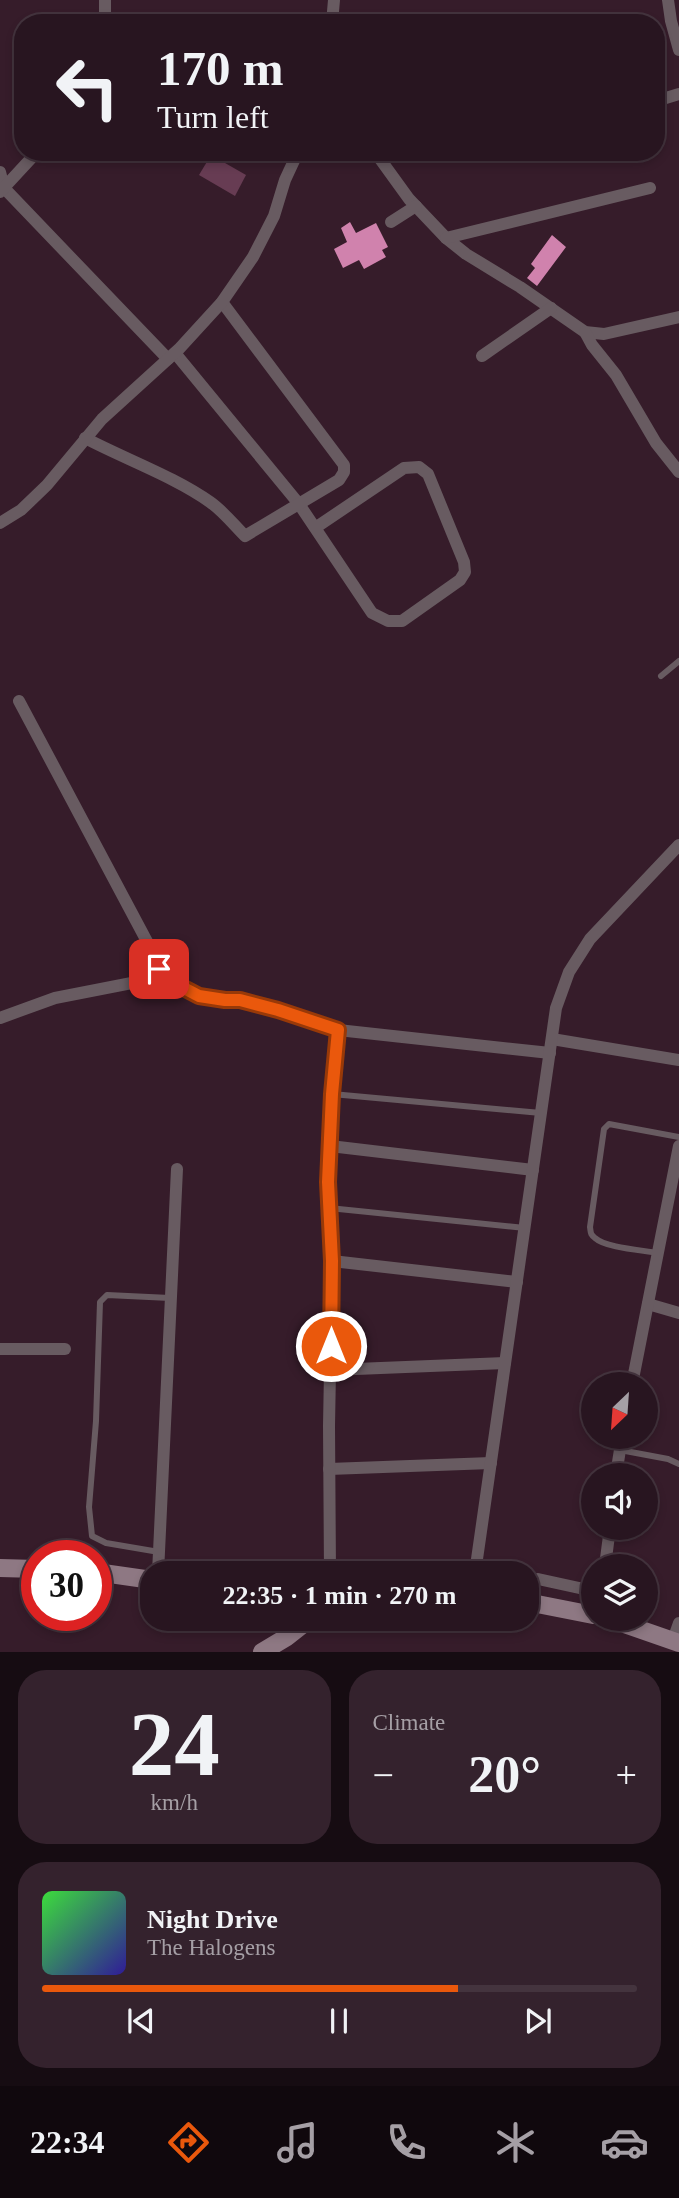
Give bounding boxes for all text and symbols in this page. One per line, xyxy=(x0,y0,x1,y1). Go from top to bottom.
text: 170 m xyxy=(157,41,284,96)
icon: left xyxy=(42,42,133,133)
text: Turn left xyxy=(157,99,269,135)
pin xyxy=(129,939,189,999)
icon: arrive xyxy=(140,950,178,988)
position arrow xyxy=(294,1309,368,1383)
north arrow xyxy=(581,1372,658,1449)
map controls xyxy=(581,1372,658,1631)
button: sound xyxy=(581,1463,658,1540)
speed limit sign: 30 xyxy=(21,1540,112,1631)
button: layers xyxy=(581,1554,658,1631)
text: 22:35 · 1 min · 270 m xyxy=(223,1581,457,1610)
text: 24 xyxy=(129,1694,220,1795)
text: Climate xyxy=(373,1710,445,1735)
text: 20° xyxy=(468,1746,541,1803)
text: − xyxy=(373,1754,394,1796)
text: + xyxy=(616,1754,637,1796)
text: km/h xyxy=(151,1790,198,1815)
text: Night Drive xyxy=(147,1905,278,1934)
text: The Halogens xyxy=(147,1935,275,1960)
icon: previous xyxy=(122,2002,160,2040)
icon: pause xyxy=(320,2002,358,2040)
icon: next xyxy=(519,2002,557,2040)
icon: directions xyxy=(164,2118,213,2167)
icon: music xyxy=(273,2118,322,2167)
icon: phone xyxy=(382,2118,431,2167)
icon: climate xyxy=(491,2118,540,2167)
icon: car xyxy=(600,2118,649,2167)
text: 22:34 xyxy=(30,2124,105,2160)

